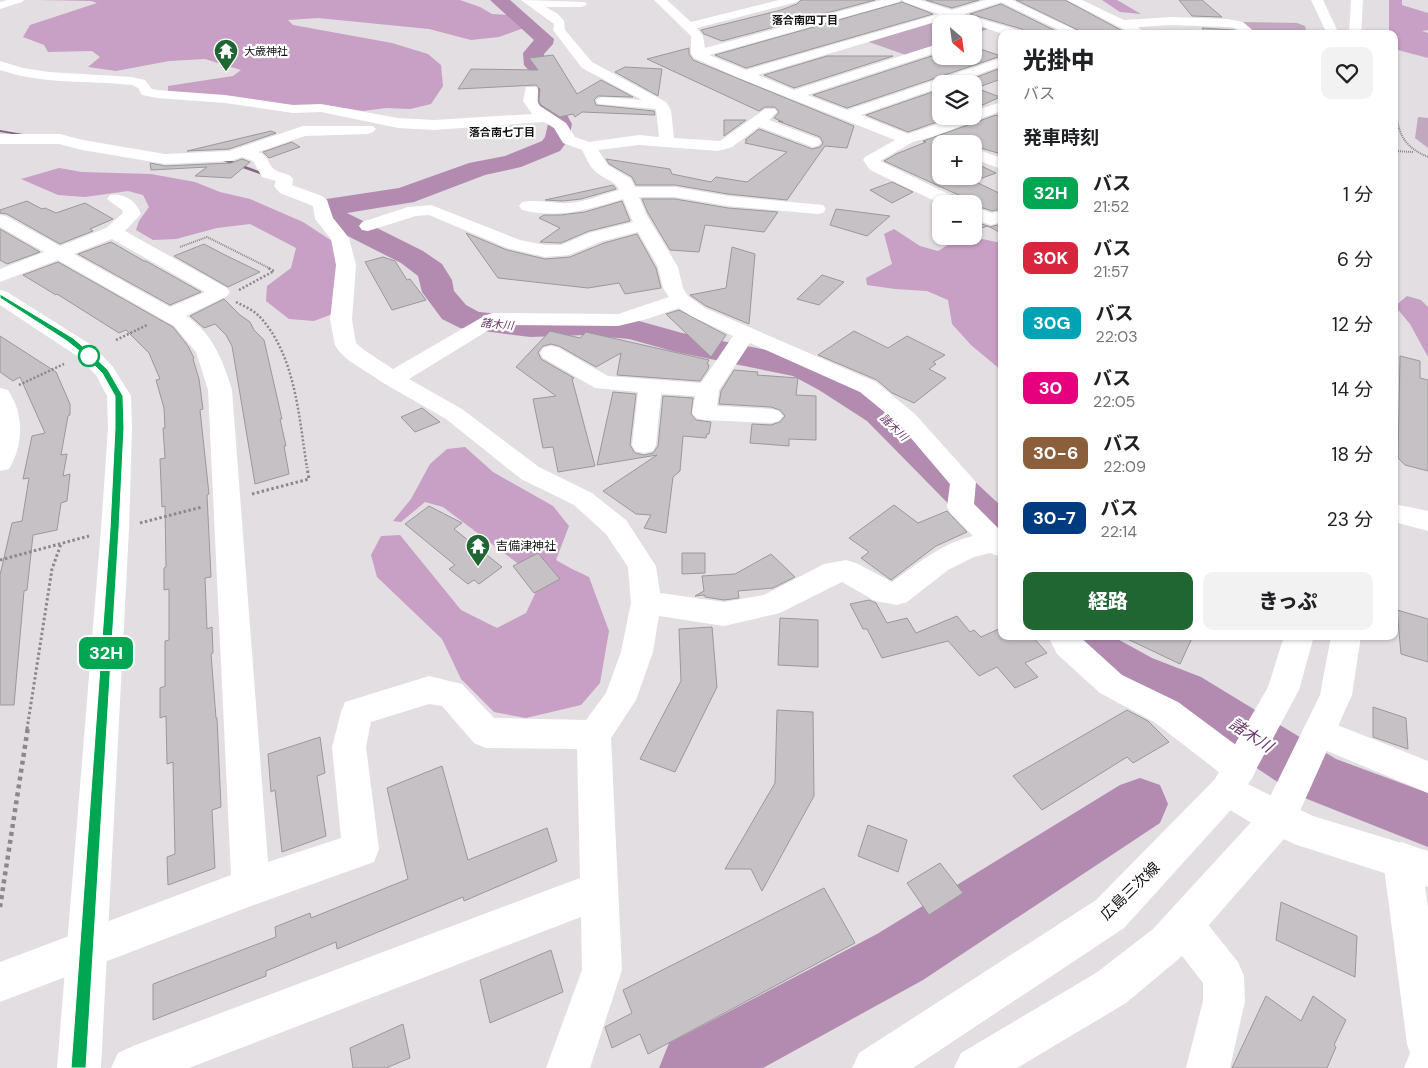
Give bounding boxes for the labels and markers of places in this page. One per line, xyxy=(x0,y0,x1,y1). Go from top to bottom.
temple icon: 大歳神社 xyxy=(213,38,239,72)
place label: 大歳神社 xyxy=(244,44,288,58)
unlabelled marker xyxy=(78,345,100,367)
temple icon: 吉備津神社 xyxy=(465,533,491,567)
place label: 吉備津神社 xyxy=(496,538,556,554)

